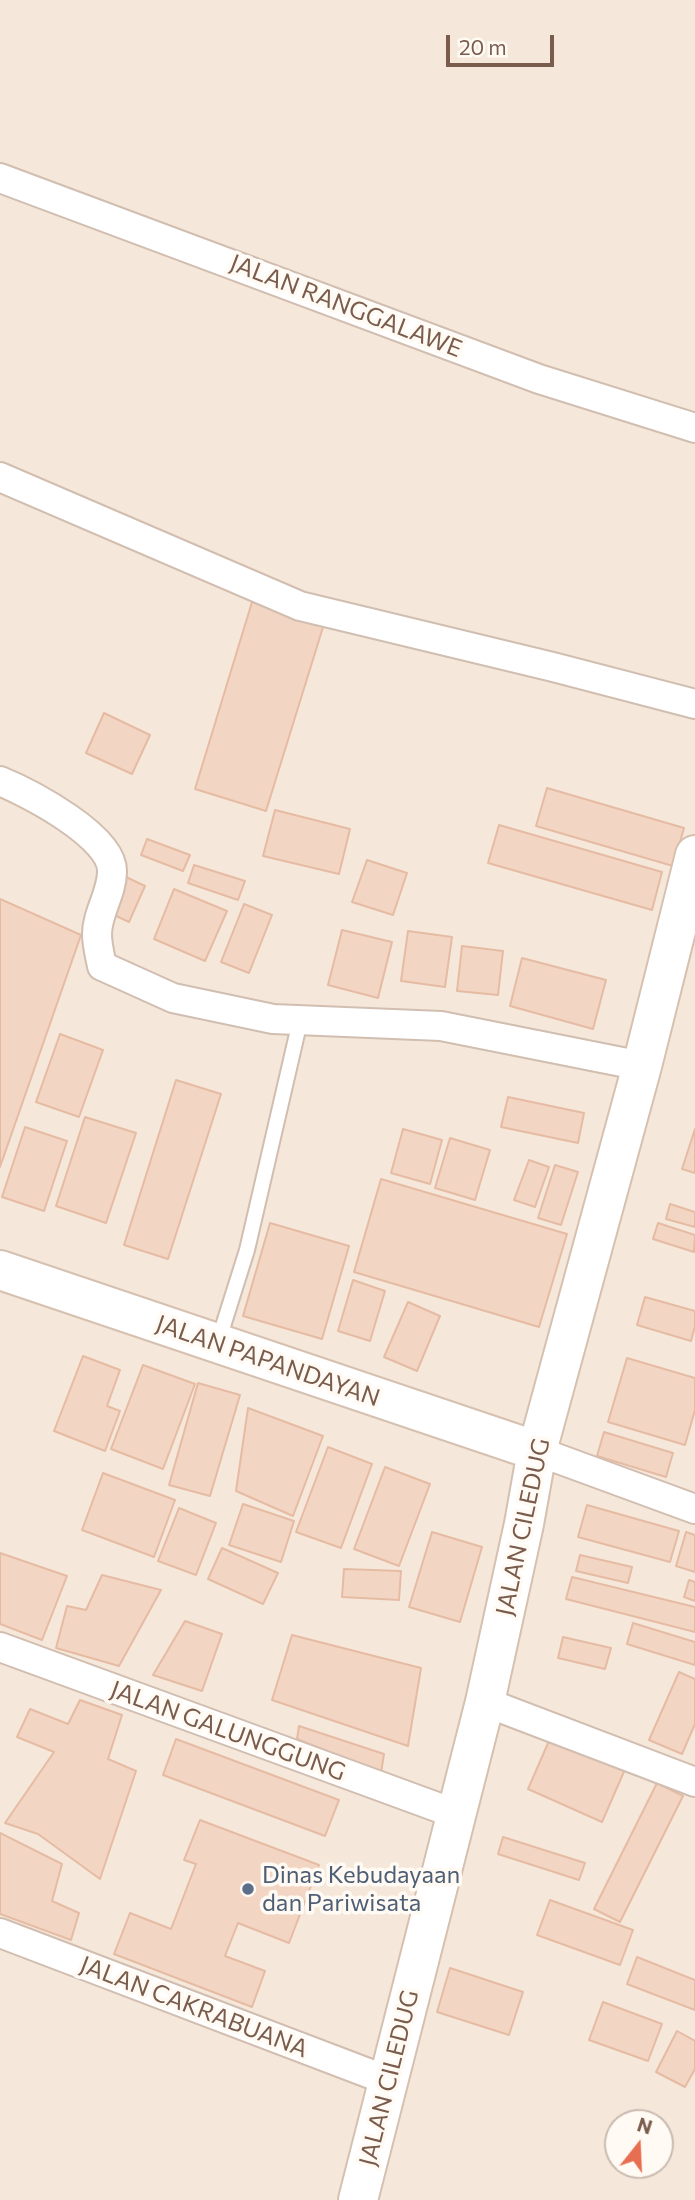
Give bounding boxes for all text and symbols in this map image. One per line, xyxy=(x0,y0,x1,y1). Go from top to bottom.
scale bar xyxy=(450,21,558,65)
text: 20 m xyxy=(459,34,507,59)
street label: JALAN RANGGALAWE xyxy=(226,248,466,364)
street label: JALAN PAPANDAYAN xyxy=(152,1309,384,1413)
street label: JALAN CILEDUG xyxy=(490,1436,556,1618)
street label: JALAN GALUNGGUNG xyxy=(106,1675,350,1787)
place label: Dinas Kebudayaan dan Pariwisata xyxy=(262,1861,460,1917)
marker: Dinas Kebudayaan dan Pariwisata xyxy=(240,1881,256,1897)
street label: JALAN CAKRABUANA xyxy=(76,1950,312,2064)
street label: JALAN CILEDUG xyxy=(353,1987,425,2169)
north arrow xyxy=(604,2109,674,2179)
text: N xyxy=(635,2112,655,2139)

